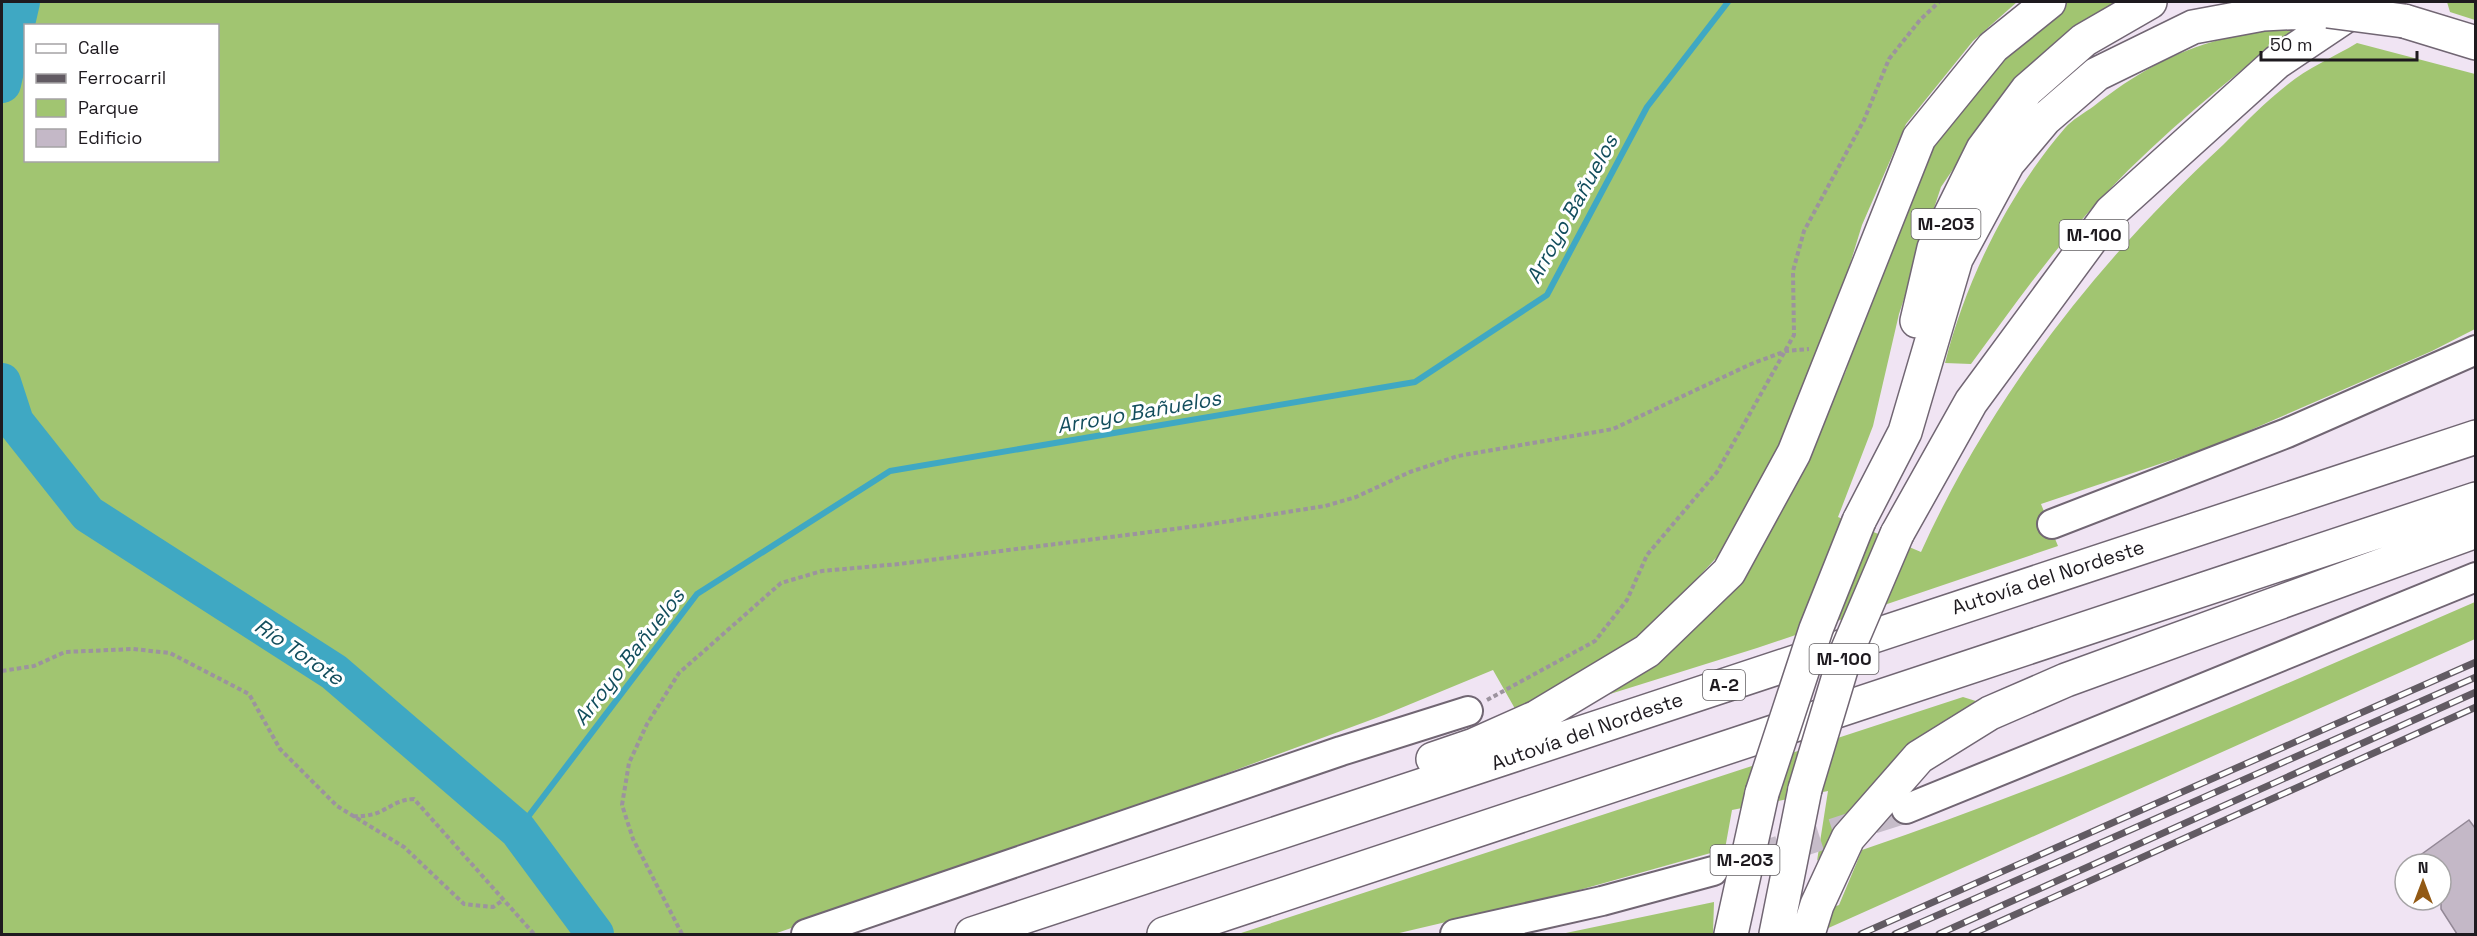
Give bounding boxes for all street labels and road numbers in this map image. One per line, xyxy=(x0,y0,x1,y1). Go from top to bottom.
road number: M-203 xyxy=(1912,209,1980,239)
road number: M-100 xyxy=(2060,220,2128,250)
street label: Autovía del Nordeste xyxy=(1948,534,2148,620)
road number: M-100 xyxy=(1810,644,1878,674)
road number: A-2 xyxy=(1703,670,1745,700)
street label: Autovía del Nordeste xyxy=(1488,686,1686,776)
road number: M-203 xyxy=(1710,845,1780,875)

